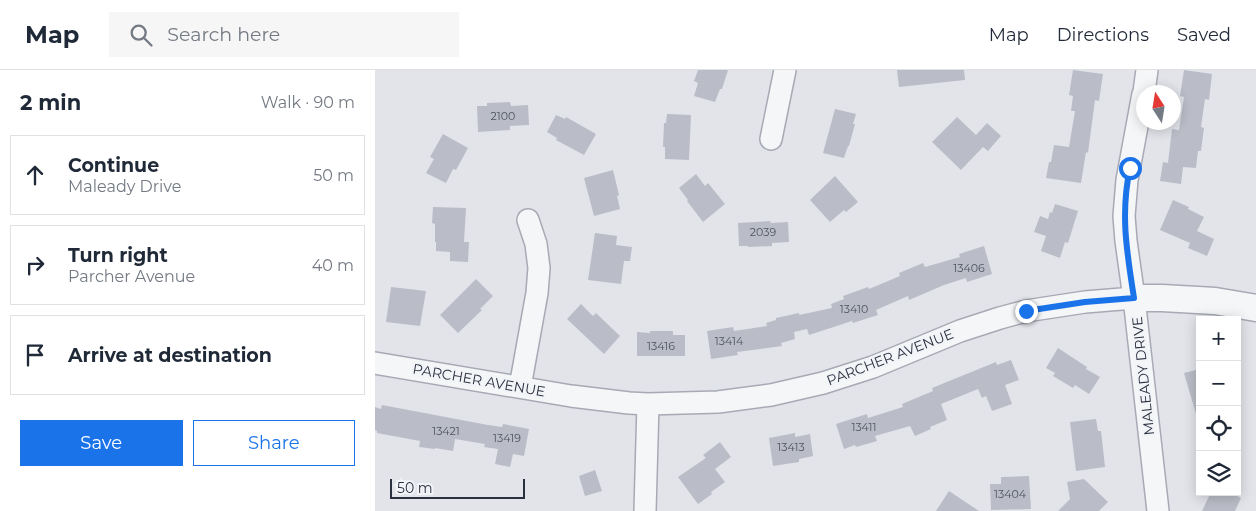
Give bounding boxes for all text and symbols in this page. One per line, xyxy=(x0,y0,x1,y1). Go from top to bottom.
search box xyxy=(109,12,459,57)
text: Map xyxy=(25,20,79,49)
icon: search xyxy=(127,21,155,49)
text: Search here xyxy=(167,23,280,46)
text: Map xyxy=(989,24,1029,46)
text: Directions xyxy=(1057,24,1149,46)
text: Saved xyxy=(1177,24,1231,46)
north arrow xyxy=(1136,85,1181,130)
text: 2 min xyxy=(20,90,81,115)
text: Walk · 90 m xyxy=(261,93,355,112)
house number: 2100 xyxy=(491,109,515,123)
text: Continue xyxy=(68,154,159,177)
route start xyxy=(1119,157,1142,180)
icon: ahead xyxy=(21,161,49,189)
text: 50 m xyxy=(313,166,354,185)
text: Maleady Drive xyxy=(68,177,181,196)
house number: 2039 xyxy=(750,225,776,239)
text: Turn right xyxy=(68,244,168,267)
icon: right xyxy=(21,251,49,279)
text: 40 m xyxy=(312,256,354,275)
house number: 13406 xyxy=(953,261,985,275)
text: Parcher Avenue xyxy=(68,267,195,286)
route end xyxy=(1015,300,1038,323)
house number: 13410 xyxy=(840,302,868,316)
street label: MALEADY DRIVE xyxy=(1128,316,1158,436)
map controls xyxy=(1196,316,1241,496)
button: + xyxy=(1196,316,1241,361)
street label: PARCHER AVENUE xyxy=(824,325,956,389)
house number: 13414 xyxy=(715,334,744,348)
house number: 13416 xyxy=(647,339,675,353)
icon: arrive xyxy=(21,341,49,369)
text: Arrive at destination xyxy=(68,344,272,367)
street label: PARCHER AVENUE xyxy=(411,359,547,401)
button: − xyxy=(1196,361,1241,406)
button: locate xyxy=(1196,406,1241,451)
button: Save xyxy=(20,420,183,466)
button: Share xyxy=(193,420,355,466)
house number: 13411 xyxy=(851,420,877,434)
house number: 13421 xyxy=(432,424,460,438)
house number: 13419 xyxy=(493,431,521,445)
house number: 13413 xyxy=(777,440,805,454)
button: layers xyxy=(1196,451,1241,496)
scale bar xyxy=(390,476,525,499)
text: 50 m xyxy=(397,479,433,497)
house number: 13404 xyxy=(994,487,1027,501)

